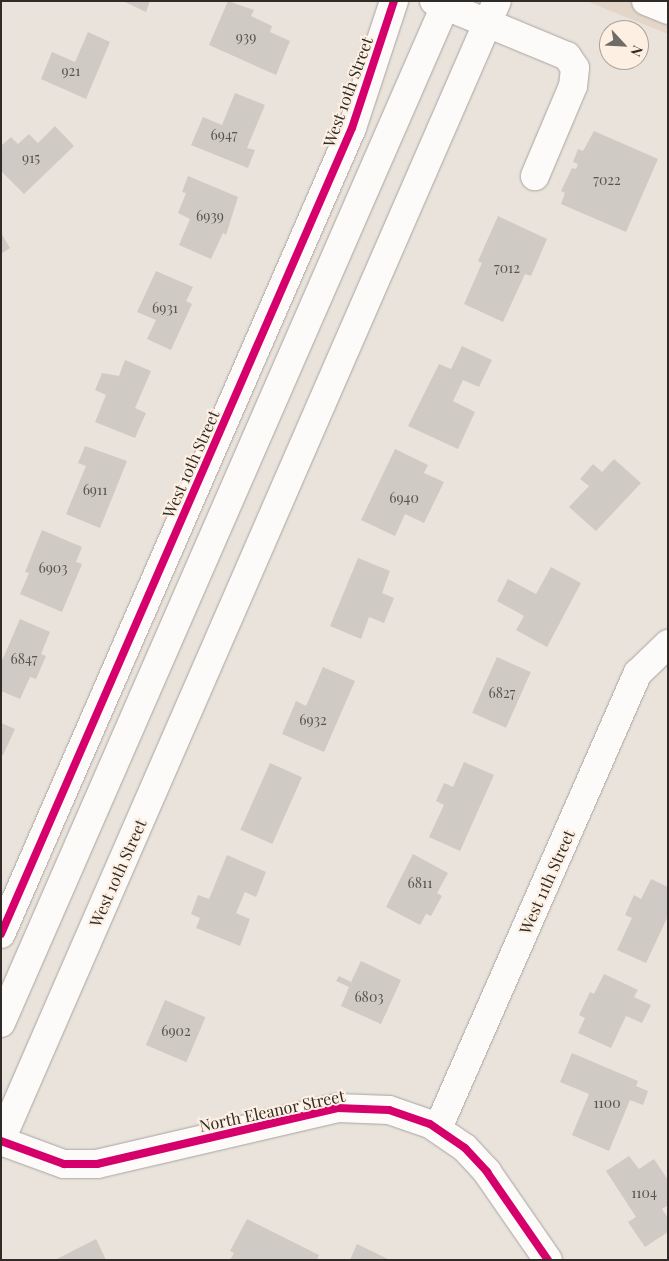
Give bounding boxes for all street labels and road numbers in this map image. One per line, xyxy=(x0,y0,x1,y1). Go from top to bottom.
street label: West 10th Street xyxy=(319,34,377,150)
street label: West 10th Street xyxy=(159,407,223,521)
street label: West 10th Street xyxy=(86,816,150,930)
street label: West 11th Street xyxy=(515,827,579,937)
street label: North Eleanor Street xyxy=(197,1086,347,1136)

